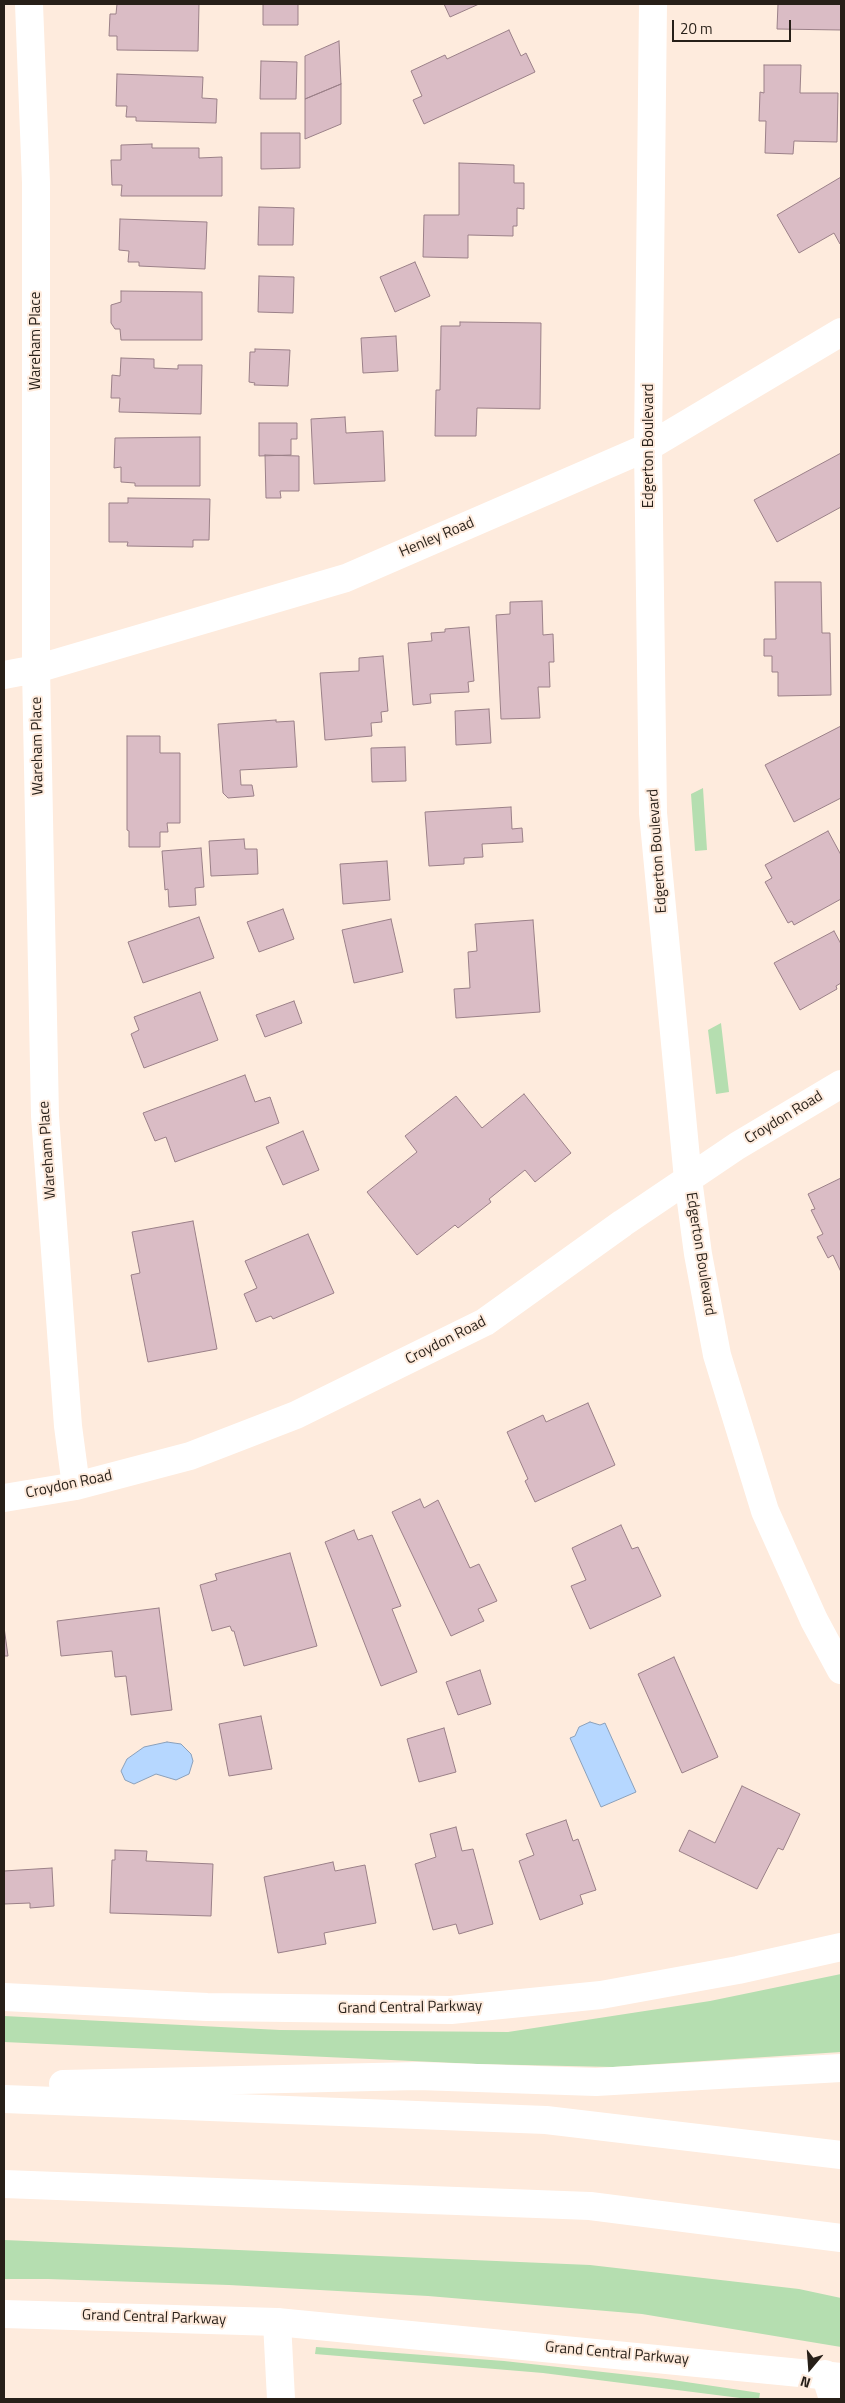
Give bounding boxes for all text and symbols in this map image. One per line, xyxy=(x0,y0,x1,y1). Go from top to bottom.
scale bar xyxy=(675,10,794,42)
text: 20 m xyxy=(680,17,713,40)
street label: Wareham Place xyxy=(27,292,45,390)
street label: Edgerton Boulevard xyxy=(640,384,658,508)
street label: Henley Road xyxy=(397,514,477,562)
street label: Wareham Place xyxy=(28,697,48,795)
street label: Edgerton Boulevard xyxy=(645,788,671,914)
street label: Croydon Road xyxy=(742,1088,826,1148)
street label: Wareham Place xyxy=(36,1100,60,1200)
street label: Edgerton Boulevard xyxy=(681,1191,719,1317)
street label: Croydon Road xyxy=(403,1313,489,1369)
street label: Croydon Road xyxy=(24,1467,114,1503)
street label: Grand Central Parkway xyxy=(338,1998,482,2018)
street label: Grand Central Parkway xyxy=(82,2306,226,2330)
street label: Grand Central Parkway xyxy=(544,2339,690,2369)
north arrow xyxy=(785,2343,835,2393)
text: N xyxy=(797,2371,813,2394)

